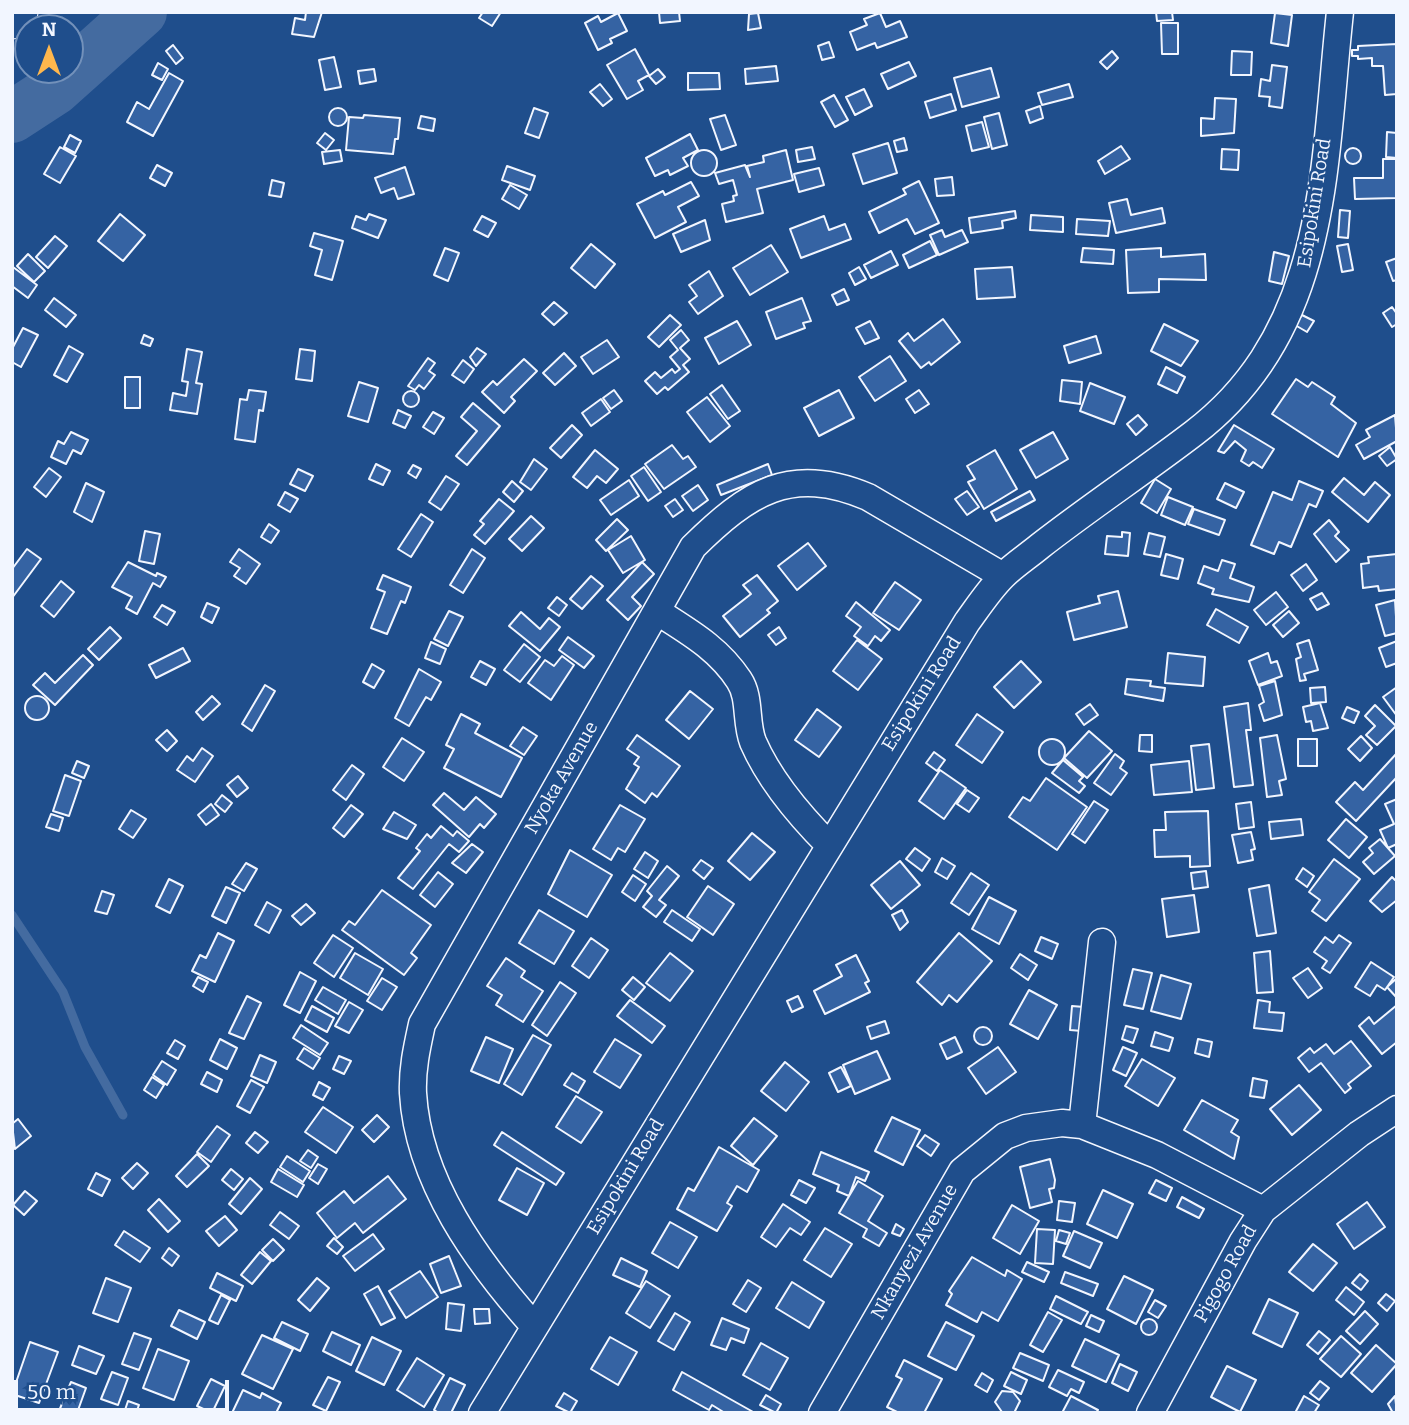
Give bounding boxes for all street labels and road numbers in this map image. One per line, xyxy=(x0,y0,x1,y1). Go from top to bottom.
street label: Esipokini Road xyxy=(1294,137,1336,269)
street label: Esipokini Road xyxy=(878,633,966,755)
street label: Nyoka Avenue xyxy=(521,718,603,838)
street label: Esipokini Road xyxy=(583,1115,669,1239)
street label: Nkanyezi Avenue xyxy=(867,1180,963,1324)
street label: Pigogo Road xyxy=(1190,1221,1262,1327)

